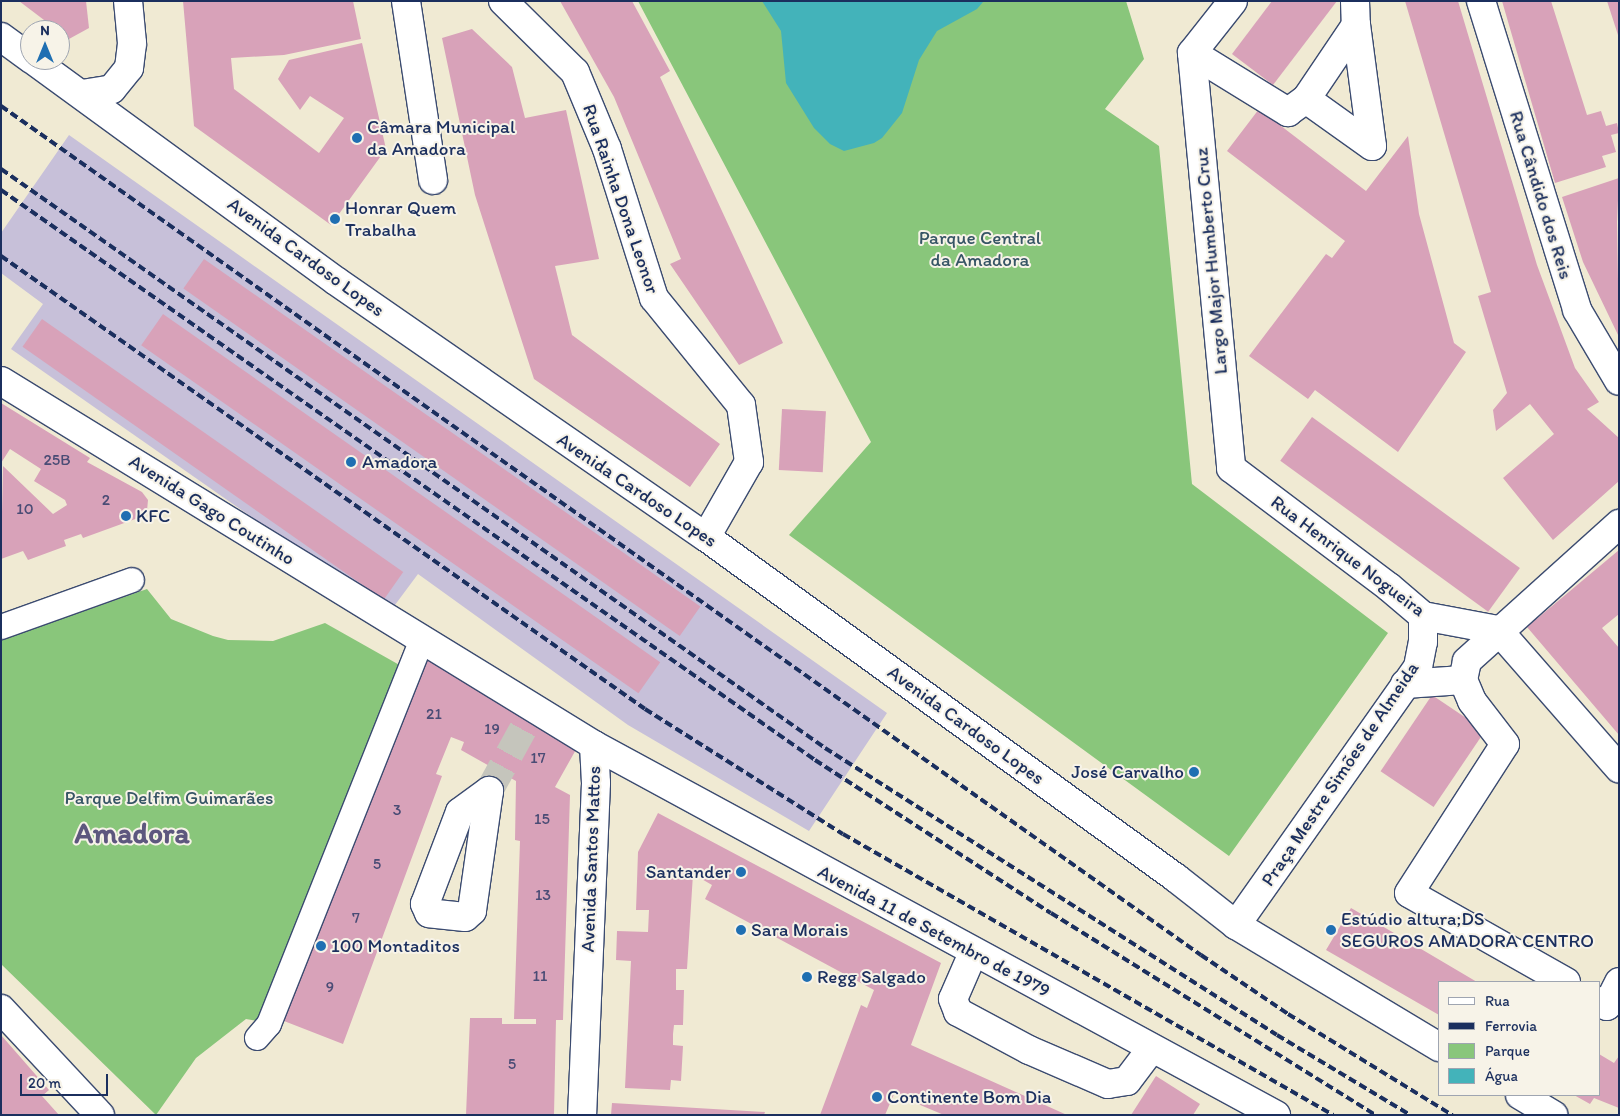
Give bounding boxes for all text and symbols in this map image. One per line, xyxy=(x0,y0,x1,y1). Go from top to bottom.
north arrow xyxy=(20,20,70,70)
text: N xyxy=(40,22,50,39)
street label: Rua Rainha Dona Leonor xyxy=(578,101,664,297)
street label: Rua Cândido dos Reis xyxy=(1505,108,1577,282)
place label: Câmara Municipal da Amadora xyxy=(367,116,516,160)
marker: Câmara Municipal da Amadora xyxy=(351,132,363,144)
street label: Largo Major Humberto Cruz xyxy=(1190,147,1232,375)
street label: Avenida Cardoso Lopes xyxy=(223,193,389,321)
place label: Honrar Quem Trabalha xyxy=(345,197,456,241)
marker: Honrar Quem Trabalha xyxy=(329,213,341,225)
park label: Parque Central da Amadora xyxy=(919,227,1041,271)
street label: Avenida Cardoso Lopes xyxy=(553,428,721,552)
house number: 25B xyxy=(43,450,71,470)
street label: Avenida Gago Coutinho xyxy=(125,450,299,570)
place label: Amadora xyxy=(362,451,437,473)
marker: Amadora xyxy=(344,455,358,469)
house number: 2 xyxy=(102,490,110,510)
street label: Rua Henrique Nogueira xyxy=(1266,491,1430,621)
house number: 10 xyxy=(16,499,34,519)
place label: KFC xyxy=(136,505,170,527)
marker: KFC xyxy=(120,510,132,522)
street label: Praça Mestre Simões de Almeida xyxy=(1256,658,1424,890)
street label: Avenida Cardoso Lopes xyxy=(883,661,1049,789)
house number: 21 xyxy=(426,704,442,724)
house number: 19 xyxy=(484,719,500,739)
house number: 17 xyxy=(530,748,546,768)
place label: José Carvalho xyxy=(1071,761,1184,783)
street label: Avenida Santos Mattos xyxy=(576,765,606,953)
marker: José Carvalho xyxy=(1188,766,1200,778)
park label: Parque Delfim Guimarães xyxy=(65,787,273,809)
house number: 3 xyxy=(393,800,401,820)
house number: 15 xyxy=(534,809,550,829)
district label: Amadora xyxy=(75,816,189,850)
house number: 5 xyxy=(373,854,381,874)
street label: Avenida 11 de Setembro de 1979 xyxy=(814,860,1054,1002)
place label: Santander xyxy=(646,861,731,883)
marker: Santander xyxy=(735,866,747,878)
house number: 13 xyxy=(535,885,551,905)
house number: 7 xyxy=(352,908,360,928)
place label: Estúdio altura;DS SEGUROS AMADORA CENTRO xyxy=(1341,908,1593,952)
place label: Sara Morais xyxy=(751,919,848,941)
marker: Sara Morais xyxy=(735,924,747,936)
marker: Estúdio altura;DS SEGUROS AMADORA CENTRO xyxy=(1325,924,1337,936)
place label: 100 Montaditos xyxy=(331,935,460,957)
marker: 100 Montaditos xyxy=(315,940,327,952)
house number: 11 xyxy=(533,966,547,986)
place label: Regg Salgado xyxy=(817,966,926,988)
marker: Regg Salgado xyxy=(801,971,813,983)
house number: 9 xyxy=(326,977,334,997)
legend xyxy=(1438,981,1600,1096)
text: Rua xyxy=(1485,992,1510,1010)
text: Ferrovia xyxy=(1485,1017,1537,1035)
text: Parque xyxy=(1485,1042,1530,1060)
house number: 5 xyxy=(508,1054,516,1074)
scale bar xyxy=(22,1064,110,1096)
text: Água xyxy=(1485,1067,1518,1085)
text: 20 m xyxy=(28,1074,61,1092)
place label: Continente Bom Dia xyxy=(887,1086,1052,1108)
marker: Continente Bom Dia xyxy=(871,1091,883,1103)

